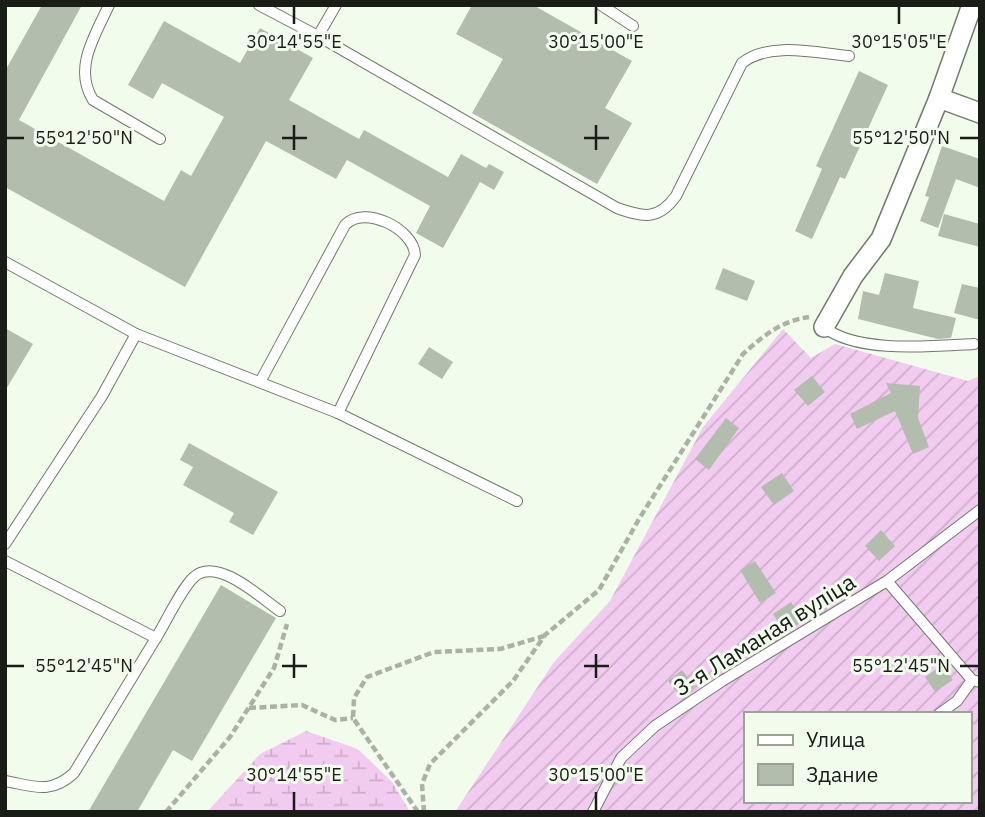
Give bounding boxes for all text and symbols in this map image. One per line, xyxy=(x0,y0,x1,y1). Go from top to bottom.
text: 30°14'55"E xyxy=(246,30,342,53)
text: 30°15'00"E xyxy=(548,30,644,53)
text: 30°15'05"E xyxy=(851,30,947,53)
text: 55°12'50"N xyxy=(35,126,133,149)
text: 55°12'50"N xyxy=(852,126,950,149)
street label: 3-я Ламаная вуліца xyxy=(667,566,861,702)
text: 55°12'45"N xyxy=(35,654,133,677)
text: 55°12'45"N xyxy=(852,654,950,677)
legend xyxy=(744,712,971,803)
text: Улица xyxy=(806,725,865,753)
text: Здание xyxy=(806,760,878,788)
text: 30°14'55"E xyxy=(246,763,342,786)
text: 30°15'00"E xyxy=(548,763,644,786)

